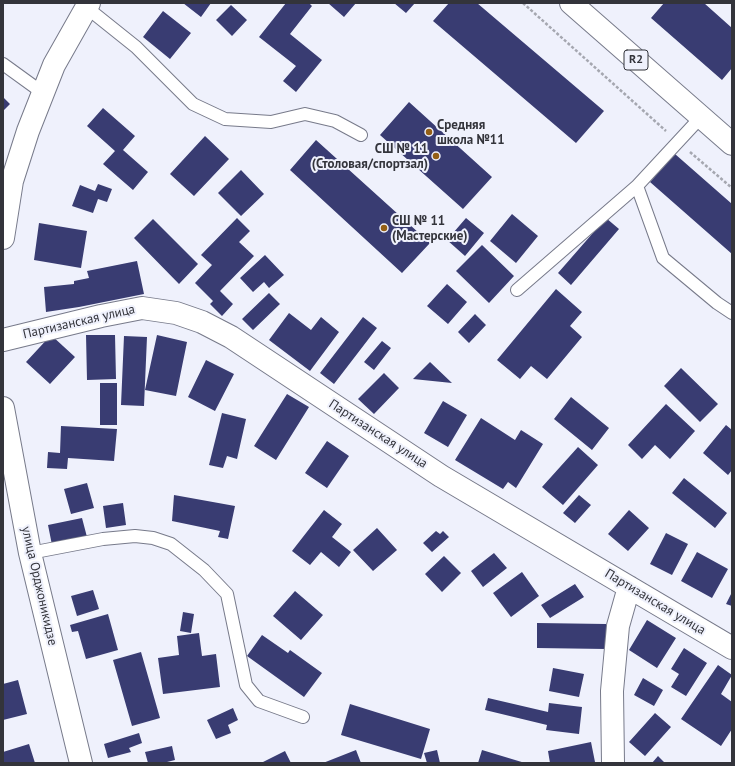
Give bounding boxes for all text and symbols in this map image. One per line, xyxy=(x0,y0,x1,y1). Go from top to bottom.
road number: R2 xyxy=(624,50,648,70)
place label: Средняя школа №11 xyxy=(437,117,504,148)
marker: Средняя школа №11 xyxy=(424,127,434,137)
place label: СШ № 11 (Столовая/спортзал) xyxy=(312,141,428,172)
marker: СШ № 11 (Столовая/спортзал) xyxy=(431,151,441,161)
place label: СШ № 11 (Мастерские) xyxy=(392,213,468,244)
marker: СШ № 11 (Мастерские) xyxy=(379,223,389,233)
street label: Партизанская улица xyxy=(21,302,137,342)
street label: Партизанская улица xyxy=(326,396,430,472)
street label: улица Орджоникидзе xyxy=(18,525,60,647)
street label: Партизанская улица xyxy=(602,566,708,638)

